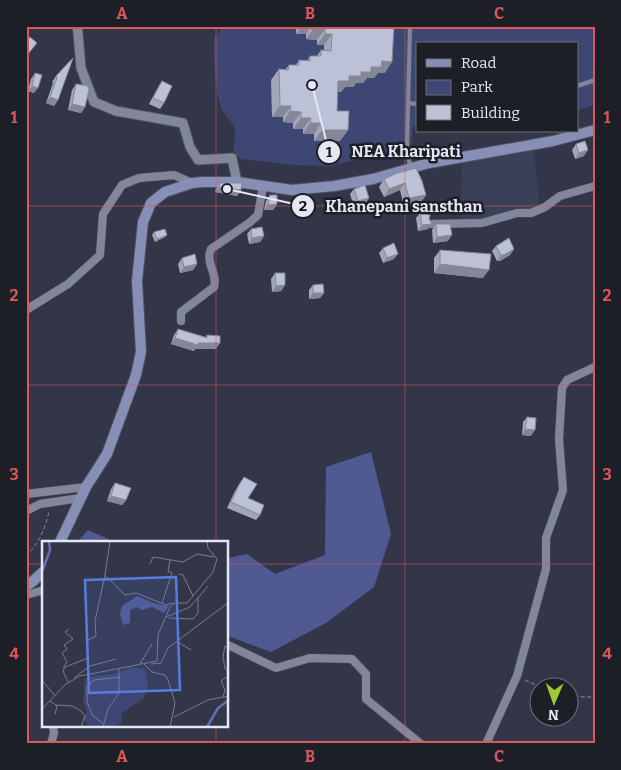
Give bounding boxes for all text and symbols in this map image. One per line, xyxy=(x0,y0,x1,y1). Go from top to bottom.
text: A xyxy=(116,4,128,23)
text: B xyxy=(305,4,315,23)
text: C xyxy=(494,4,504,23)
legend xyxy=(416,42,578,132)
text: Road xyxy=(461,54,496,72)
text: Park xyxy=(461,78,493,96)
text: Building xyxy=(461,104,520,122)
text: 1 xyxy=(11,108,18,127)
text: 1 xyxy=(604,108,611,127)
callout: NEA Kharipati xyxy=(316,136,471,167)
text: NEA Kharipati xyxy=(351,142,461,161)
text: 1 xyxy=(326,143,333,161)
callout: Khanepani sansthan xyxy=(290,191,493,222)
text: 2 xyxy=(299,197,307,215)
text: Khanepani sansthan xyxy=(325,197,483,216)
text: 2 xyxy=(9,286,19,305)
text: 2 xyxy=(602,286,612,305)
text: 3 xyxy=(9,465,19,484)
text: 3 xyxy=(602,465,612,484)
inset map xyxy=(42,541,229,728)
text: 4 xyxy=(9,644,19,663)
text: 4 xyxy=(602,644,612,663)
north arrow xyxy=(528,678,578,728)
text: N xyxy=(548,706,559,723)
text: A xyxy=(116,747,128,766)
text: B xyxy=(305,747,315,766)
text: C xyxy=(494,747,504,766)

